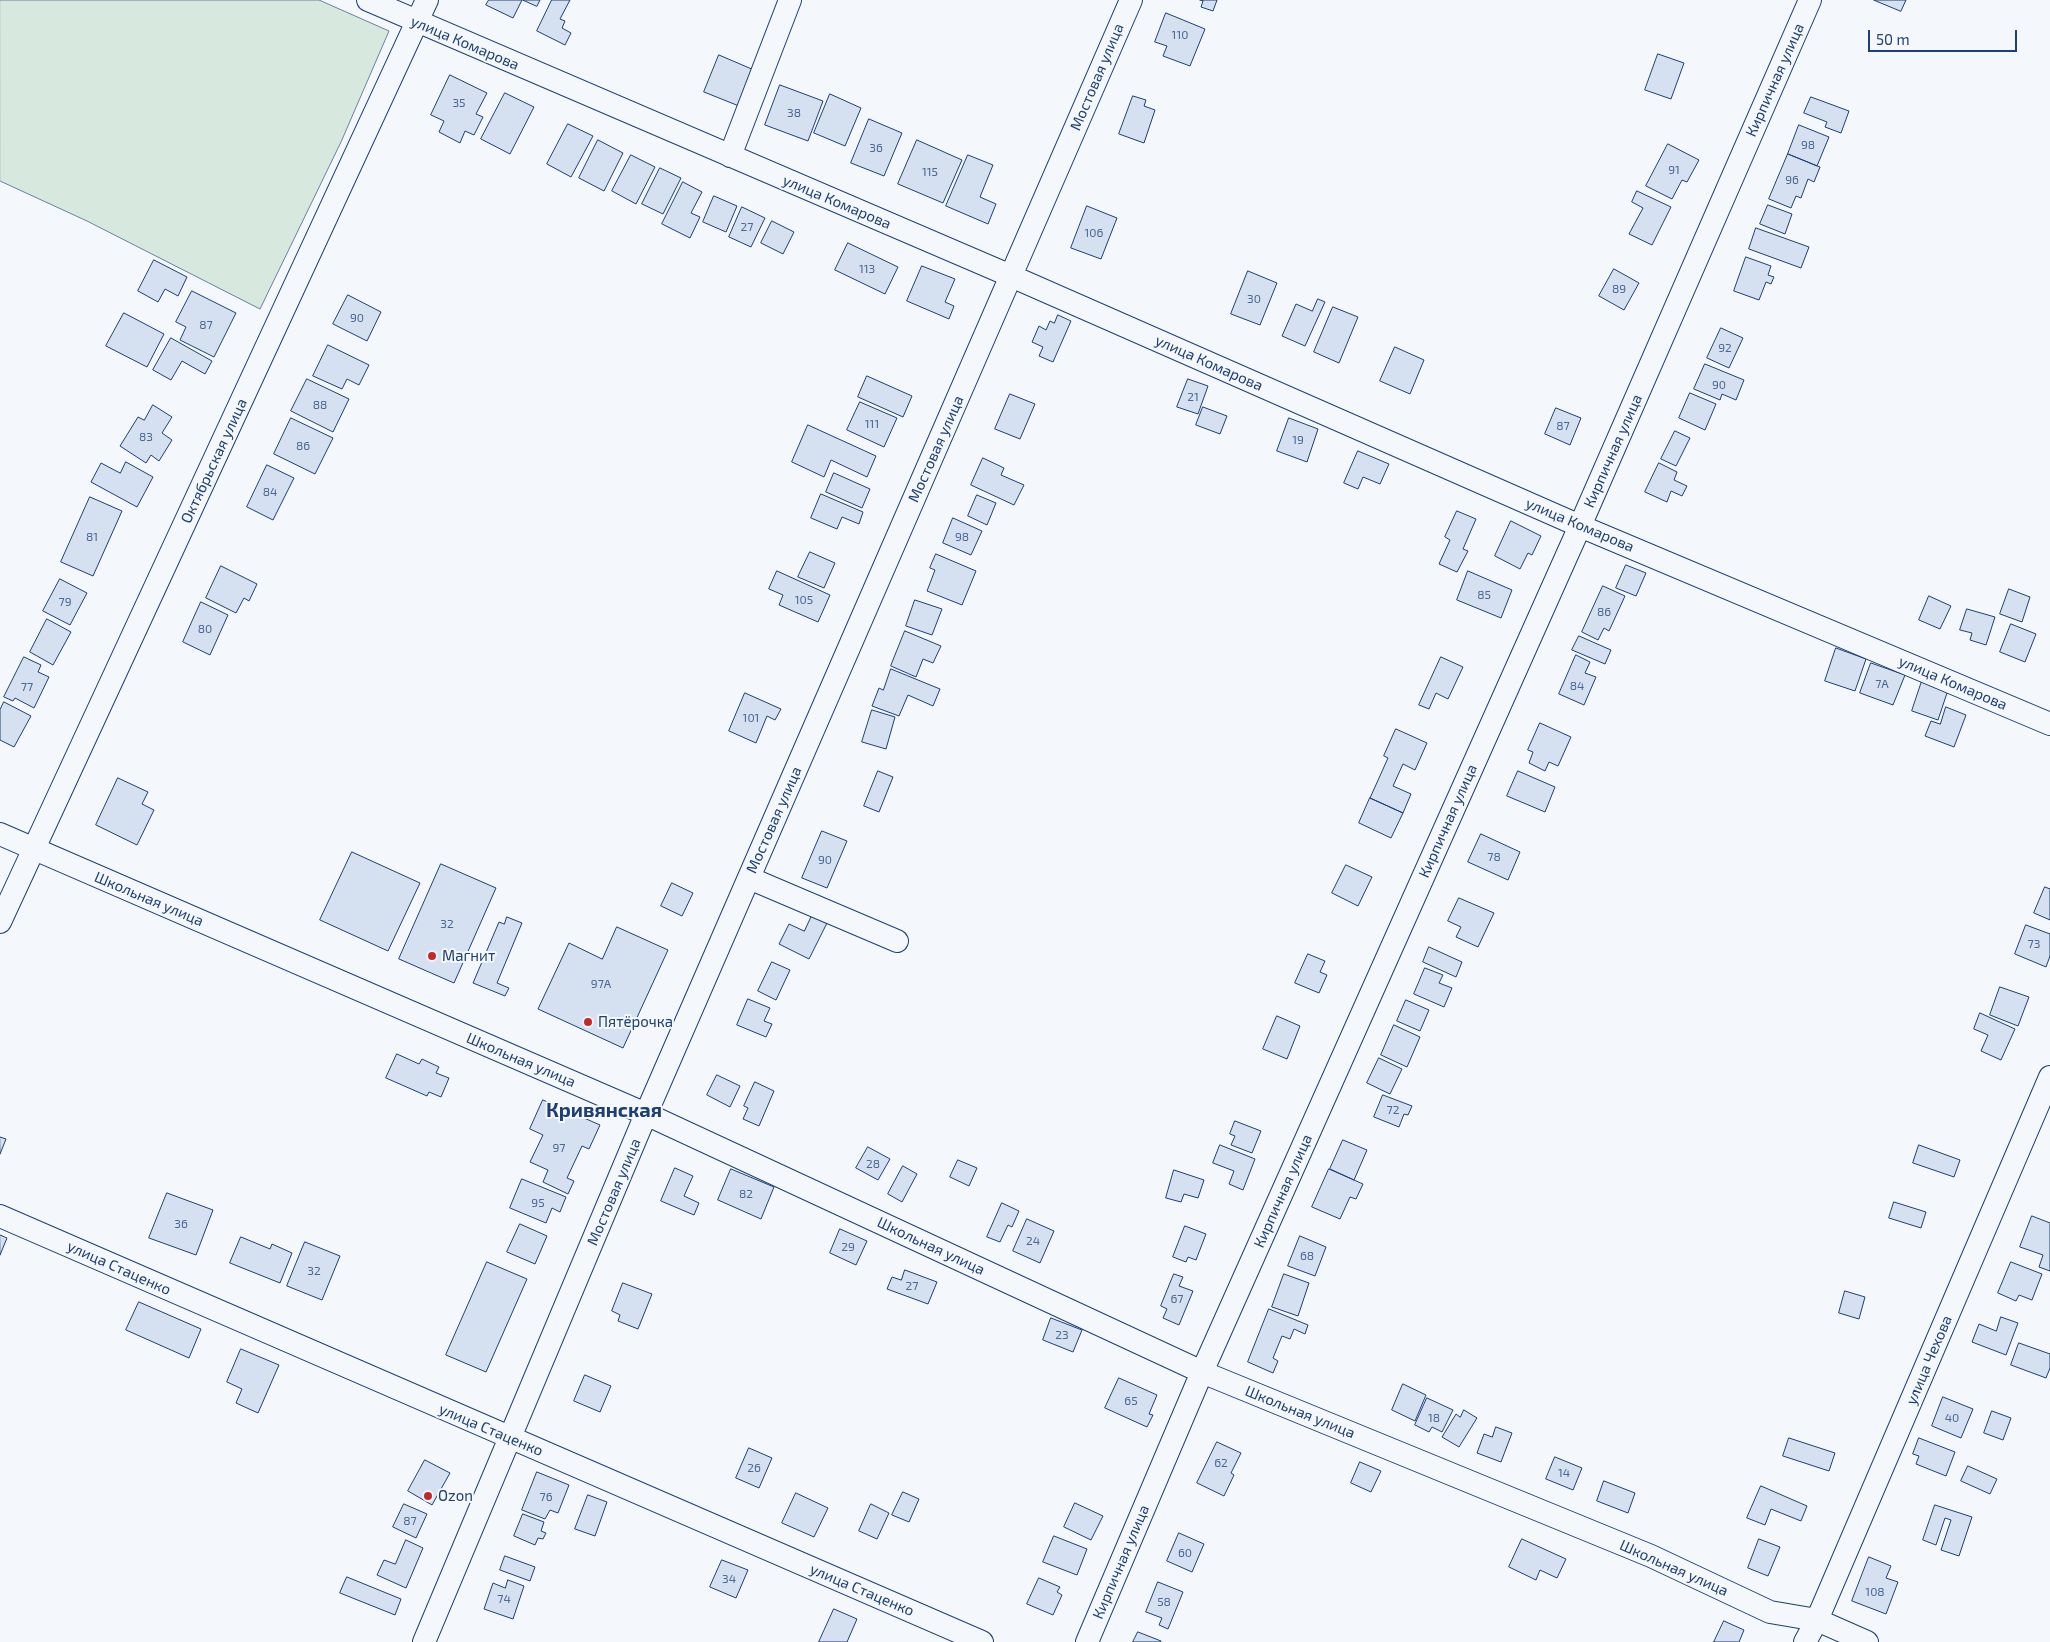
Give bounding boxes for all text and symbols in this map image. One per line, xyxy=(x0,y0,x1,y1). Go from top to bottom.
street label: улица Комарова xyxy=(408,12,522,74)
street label: Кирпичная улица xyxy=(1742,20,1808,140)
scale bar xyxy=(1870,20,2019,52)
street label: Мостовая улица xyxy=(1066,21,1128,133)
house number: 110 xyxy=(1172,28,1188,42)
text: 50 m xyxy=(1876,30,1910,48)
house number: 35 xyxy=(452,96,466,110)
house number: 38 xyxy=(787,106,801,120)
house number: 98 xyxy=(1801,138,1815,152)
house number: 36 xyxy=(869,141,883,155)
house number: 91 xyxy=(1668,163,1680,177)
house number: 115 xyxy=(922,165,938,179)
street label: улица Комарова xyxy=(780,171,894,233)
house number: 96 xyxy=(1785,173,1799,187)
house number: 27 xyxy=(741,220,753,234)
house number: 106 xyxy=(1085,226,1103,240)
house number: 113 xyxy=(859,262,875,276)
house number: 89 xyxy=(1612,282,1626,296)
house number: 30 xyxy=(1247,292,1261,306)
house number: 90 xyxy=(350,311,364,325)
house number: 87 xyxy=(199,318,213,332)
street label: улица Комарова xyxy=(1152,331,1266,395)
house number: 92 xyxy=(1718,341,1732,355)
house number: 90 xyxy=(1712,378,1726,392)
house number: 21 xyxy=(1187,390,1199,404)
street label: Кирпичная улица xyxy=(1580,391,1646,511)
street label: Мостовая улица xyxy=(904,393,968,505)
street label: Октябрьская улица xyxy=(177,396,251,526)
house number: 88 xyxy=(313,398,327,412)
house number: 111 xyxy=(865,417,879,431)
house number: 87 xyxy=(1556,419,1570,433)
house number: 83 xyxy=(139,430,153,444)
house number: 19 xyxy=(1292,433,1304,447)
house number: 86 xyxy=(296,439,310,453)
house number: 84 xyxy=(263,485,277,499)
street label: улица Комарова xyxy=(1523,494,1637,556)
house number: 81 xyxy=(86,530,98,544)
house number: 98 xyxy=(955,530,969,544)
house number: 85 xyxy=(1477,588,1491,602)
house number: 105 xyxy=(795,593,813,607)
house number: 79 xyxy=(58,595,72,609)
house number: 86 xyxy=(1597,605,1611,619)
house number: 80 xyxy=(198,622,212,636)
street label: улица Комарова xyxy=(1896,652,2010,714)
house number: 7А xyxy=(1875,677,1889,691)
house number: 84 xyxy=(1570,679,1584,693)
house number: 77 xyxy=(21,680,33,694)
house number: 101 xyxy=(743,711,759,725)
street label: Кирпичная улица xyxy=(1415,761,1481,881)
street label: Мостовая улица xyxy=(742,764,806,876)
house number: 78 xyxy=(1487,850,1501,864)
house number: 90 xyxy=(818,853,832,867)
street label: Школьная улица xyxy=(92,868,206,930)
house number: 32 xyxy=(440,917,454,931)
house number: 73 xyxy=(2028,937,2040,951)
place label: Магнит xyxy=(442,947,495,965)
marker: Магнит xyxy=(426,950,438,962)
house number: 97А xyxy=(591,977,611,991)
place label: Пятёрочка xyxy=(598,1013,673,1031)
marker: Пятёрочка xyxy=(582,1016,594,1028)
street label: Школьная улица xyxy=(464,1029,578,1091)
district label: Кривянская xyxy=(546,1098,662,1122)
house number: 72 xyxy=(1387,1103,1399,1117)
street label: Кирпичная улица xyxy=(1250,1131,1316,1251)
street label: Мостовая улица xyxy=(583,1136,645,1248)
house number: 97 xyxy=(552,1141,566,1155)
house number: 28 xyxy=(866,1157,880,1171)
house number: 82 xyxy=(739,1187,753,1201)
house number: 95 xyxy=(531,1196,545,1210)
street label: Школьная улица xyxy=(874,1213,988,1279)
house number: 36 xyxy=(174,1217,188,1231)
house number: 24 xyxy=(1026,1234,1040,1248)
street label: улица Стаценко xyxy=(64,1237,174,1299)
house number: 29 xyxy=(841,1240,855,1254)
house number: 68 xyxy=(1300,1249,1314,1263)
house number: 32 xyxy=(307,1264,321,1278)
house number: 27 xyxy=(906,1279,918,1293)
house number: 67 xyxy=(1170,1292,1184,1306)
street label: улица Чехова xyxy=(1902,1313,1956,1407)
house number: 23 xyxy=(1055,1328,1069,1342)
street label: Школьная улица xyxy=(1242,1382,1358,1442)
house number: 65 xyxy=(1124,1394,1138,1408)
street label: улица Стаценко xyxy=(436,1400,546,1460)
house number: 18 xyxy=(1428,1411,1440,1425)
house number: 40 xyxy=(1945,1411,1959,1425)
house number: 62 xyxy=(1214,1456,1228,1470)
house number: 26 xyxy=(747,1461,761,1475)
house number: 14 xyxy=(1558,1466,1570,1480)
place label: Ozon xyxy=(438,1487,473,1505)
marker: Ozon xyxy=(422,1490,434,1502)
house number: 76 xyxy=(539,1490,553,1504)
street label: Кирпичная улица xyxy=(1089,1502,1153,1622)
house number: 87 xyxy=(403,1514,417,1528)
street label: Школьная улица xyxy=(1617,1536,1731,1600)
house number: 60 xyxy=(1178,1546,1192,1560)
street label: улица Стаценко xyxy=(807,1560,917,1620)
house number: 34 xyxy=(722,1572,736,1586)
house number: 108 xyxy=(1865,1585,1885,1599)
house number: 74 xyxy=(497,1592,511,1606)
house number: 58 xyxy=(1157,1595,1171,1609)

